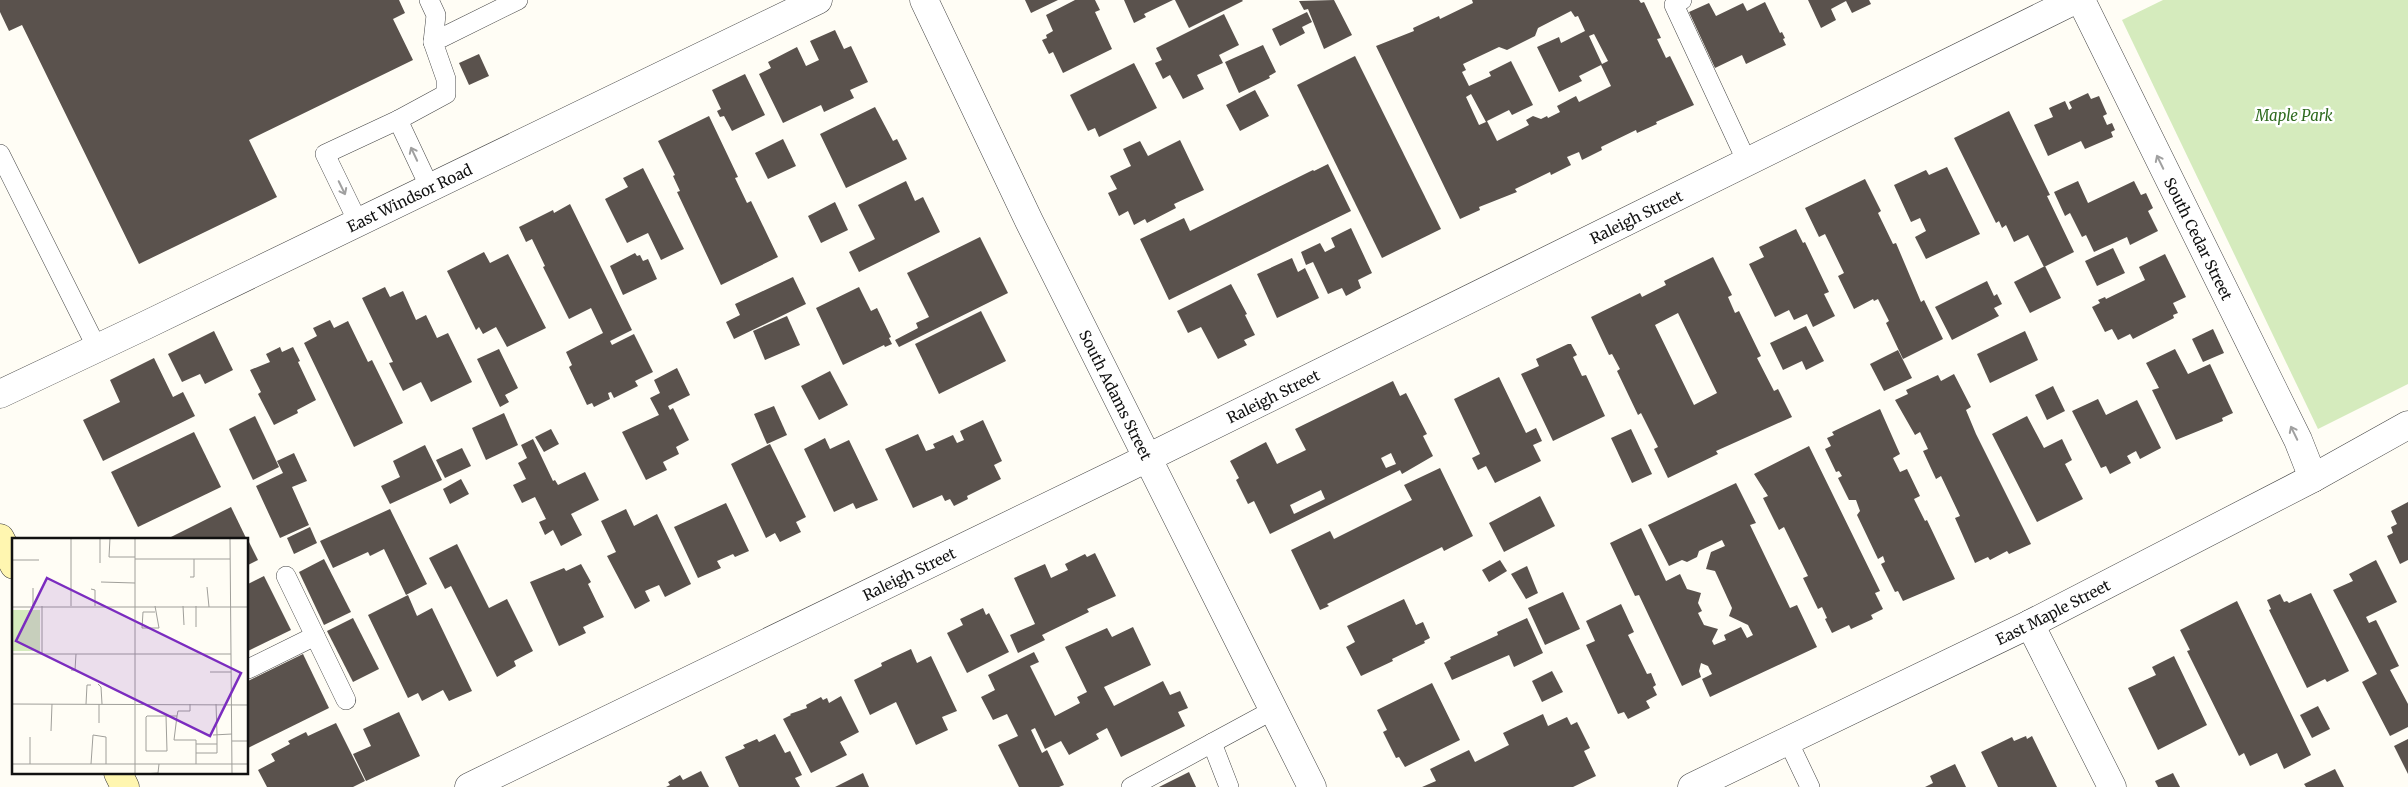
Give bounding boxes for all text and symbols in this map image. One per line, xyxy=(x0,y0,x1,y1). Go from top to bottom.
park label: Maple Park xyxy=(2254,106,2334,125)
one-way arrow xyxy=(409,147,418,162)
one-way arrow xyxy=(2155,155,2165,170)
street label: East Windsor Road xyxy=(344,159,475,236)
street label: South Cedar Street xyxy=(2160,174,2237,303)
one-way arrow xyxy=(338,180,347,195)
street label: Raleigh Street xyxy=(1587,186,1686,248)
street label: South Adams Street xyxy=(1075,327,1156,463)
street label: Raleigh Street xyxy=(1223,365,1323,427)
one-way arrow xyxy=(2289,426,2299,441)
inset map xyxy=(12,538,249,774)
street label: Raleigh Street xyxy=(859,543,959,604)
street label: East Maple Street xyxy=(1992,575,2113,649)

